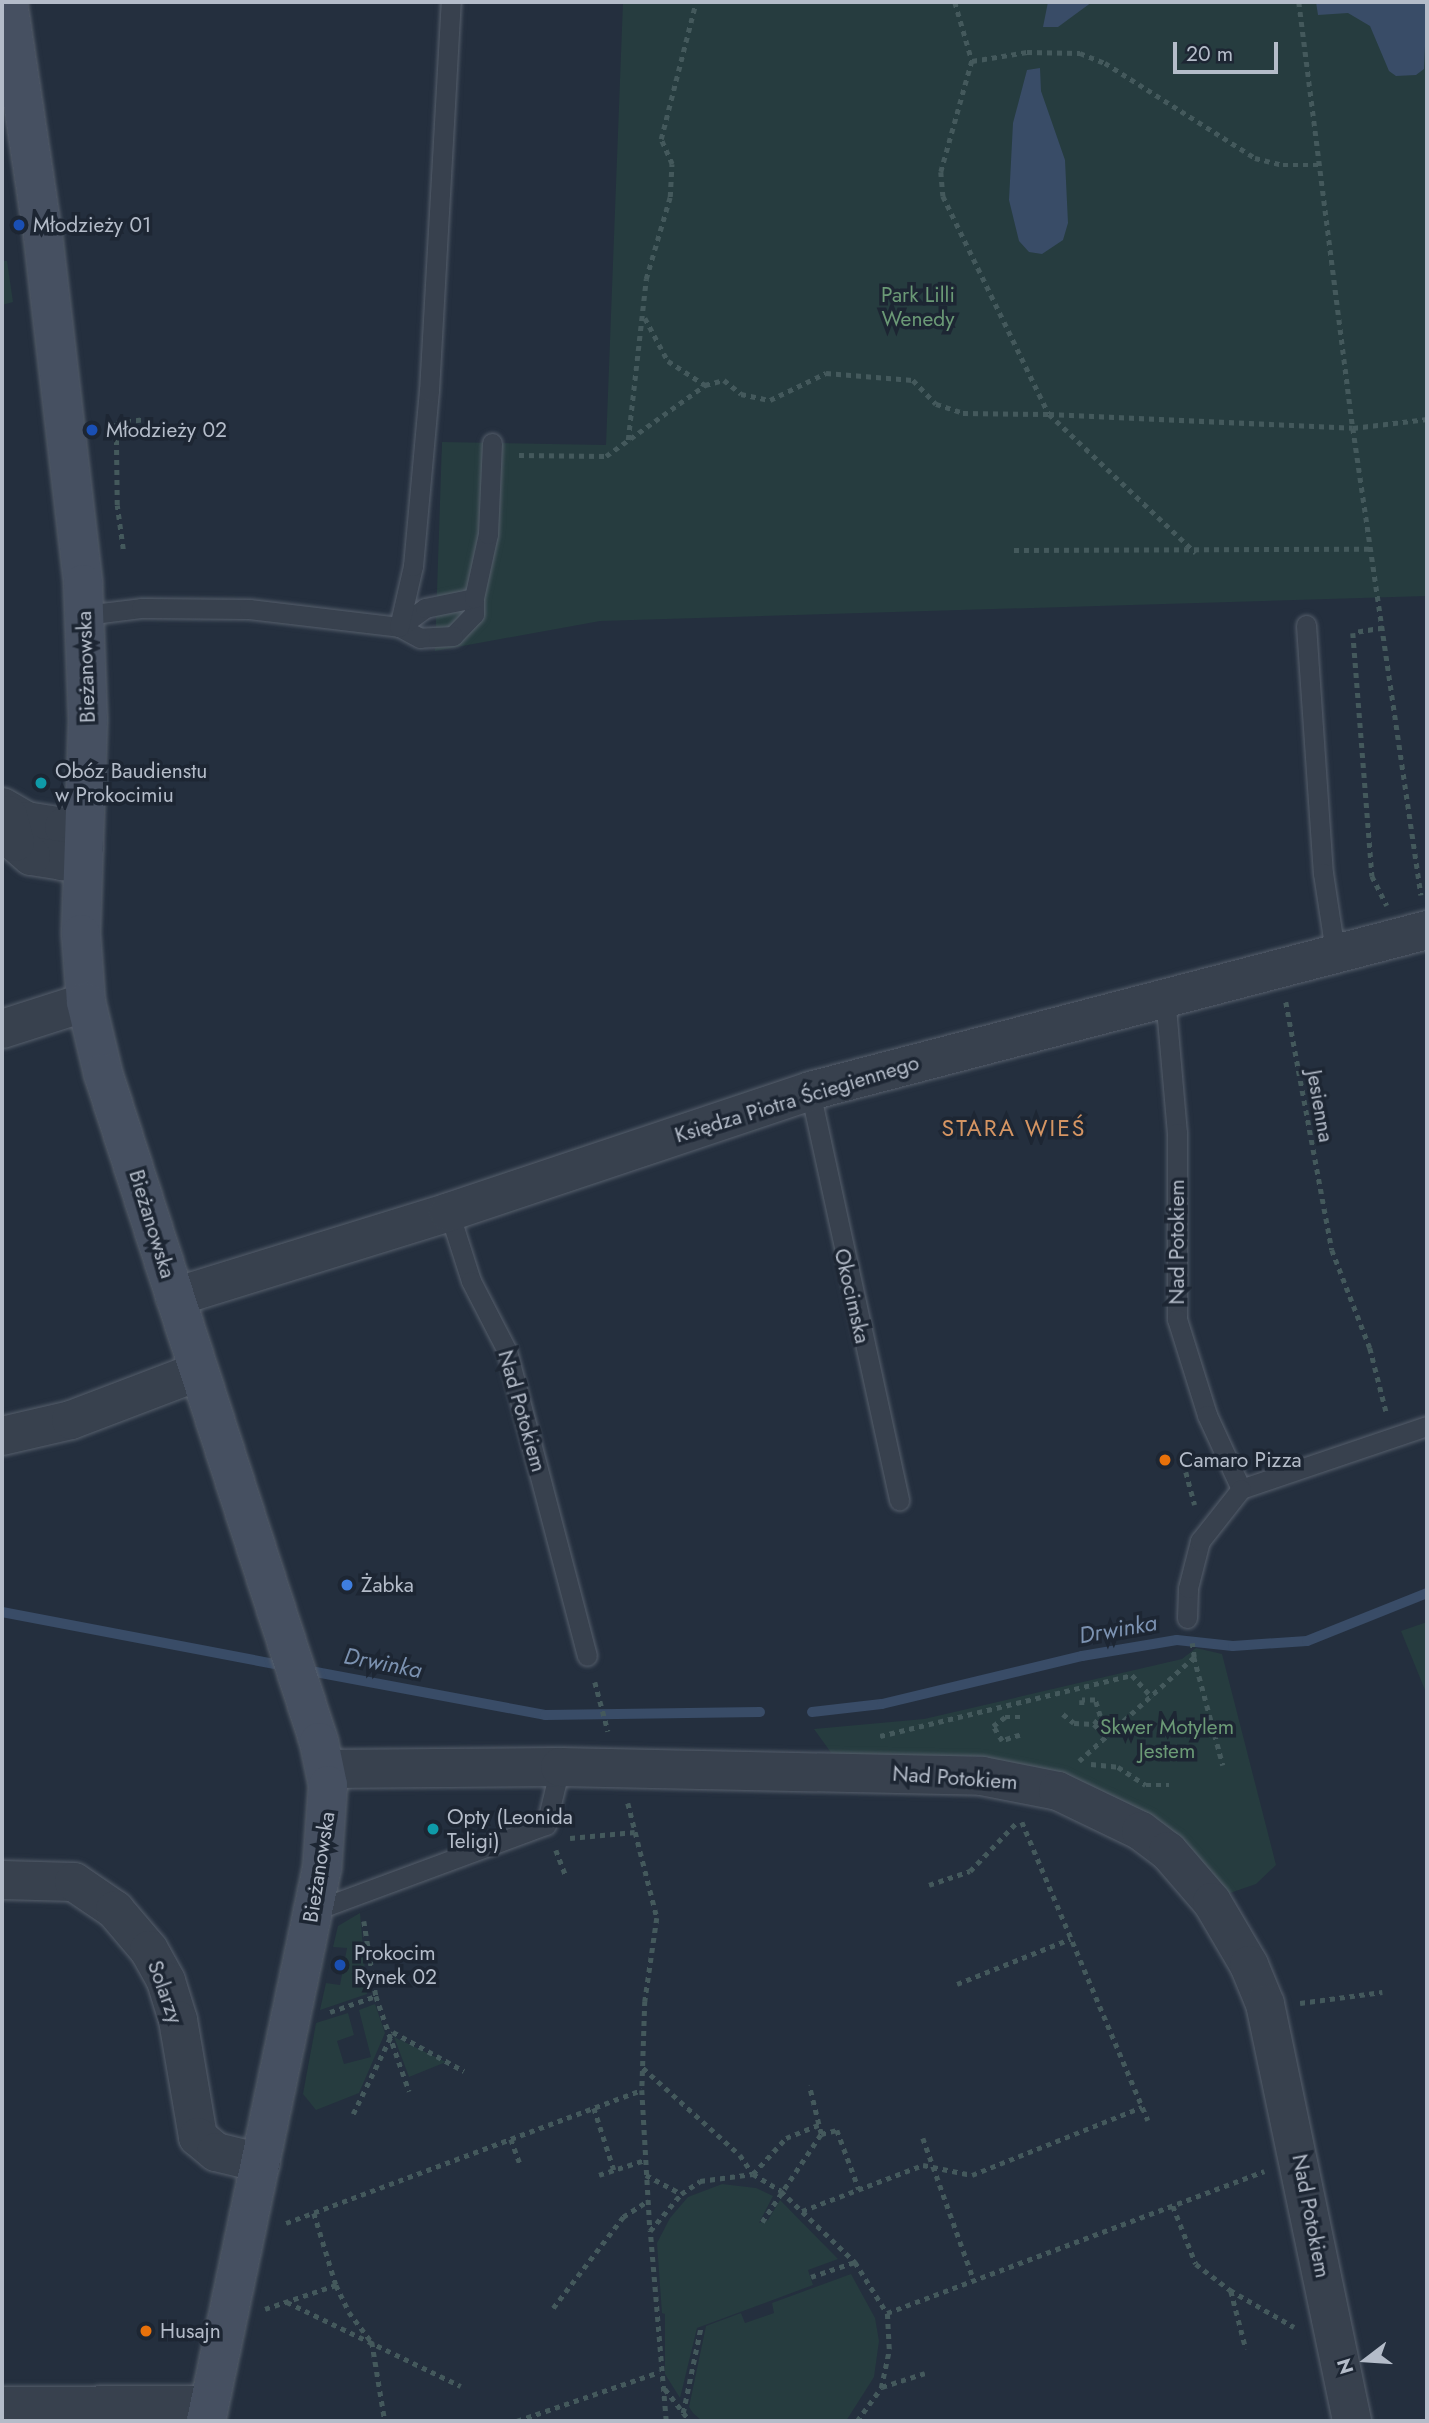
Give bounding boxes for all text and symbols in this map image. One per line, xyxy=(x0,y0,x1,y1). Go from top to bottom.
scale bar xyxy=(1177,28,1282,72)
text: 20 m xyxy=(1186,39,1233,69)
place label: Młodzieży 01 xyxy=(33,212,151,238)
marker: Młodzieży 01 xyxy=(11,217,27,233)
park label: Park Lilli Wenedy xyxy=(881,282,955,332)
place label: Młodzieży 02 xyxy=(106,417,227,443)
marker: Młodzieży 02 xyxy=(84,422,100,438)
street label: Bieżanowska xyxy=(71,611,101,723)
place label: Obóz Baudienstu w Prokocimiu xyxy=(55,758,207,808)
marker: Obóz Baudienstu w Prokocimiu xyxy=(33,775,49,791)
street label: Księdza Piotra Ściegiennego xyxy=(672,1050,922,1148)
street label: Jesienna xyxy=(1301,1068,1339,1144)
district label: STARA WIEŚ xyxy=(943,1114,1085,1142)
street label: Bieżanowska xyxy=(124,1167,180,1281)
street label: Nad Potokiem xyxy=(1164,1179,1190,1305)
street label: Okocimska xyxy=(829,1246,875,1346)
street label: Nad Potokiem xyxy=(493,1347,551,1475)
place label: Camaro Pizza xyxy=(1179,1447,1302,1473)
marker: Camaro Pizza xyxy=(1157,1452,1173,1468)
place label: Żabka xyxy=(361,1572,414,1598)
marker: Żabka xyxy=(339,1577,355,1593)
water label: Drwinka xyxy=(1077,1609,1159,1649)
water label: Drwinka xyxy=(342,1642,424,1684)
park label: Skwer Motylem Jestem xyxy=(1100,1714,1234,1764)
street label: Nad Potokiem xyxy=(892,1761,1018,1795)
place label: Opty (Leonida Teligi) xyxy=(447,1804,573,1854)
street label: Bieżanowska xyxy=(298,1810,340,1924)
marker: Opty (Leonida Teligi) xyxy=(425,1821,441,1837)
place label: Prokocim Rynek 02 xyxy=(354,1940,437,1990)
street label: Solarzy xyxy=(142,1957,188,2027)
marker: Prokocim Rynek 02 xyxy=(332,1957,348,1973)
street label: Nad Potokiem xyxy=(1287,2152,1335,2280)
place label: Husajn xyxy=(160,2318,221,2344)
marker: Husajn xyxy=(138,2323,154,2339)
north arrow xyxy=(1331,2325,1401,2395)
text: N xyxy=(1330,2355,1361,2377)

